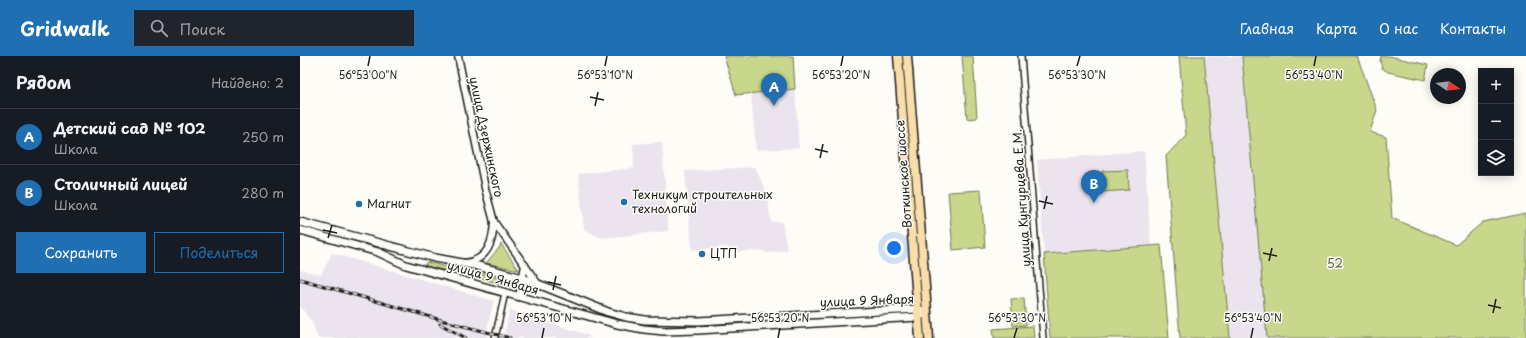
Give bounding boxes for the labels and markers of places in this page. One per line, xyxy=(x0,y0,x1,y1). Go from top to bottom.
pin: A xyxy=(761,73,787,106)
pin: B xyxy=(1081,170,1107,203)
place label: Техникум строительных технологий xyxy=(632,185,773,217)
place label: Магнит xyxy=(367,194,412,212)
marker: Техникум строительных технологий xyxy=(619,197,629,207)
marker: Магнит xyxy=(354,199,364,209)
place label: ЦТП xyxy=(710,244,737,262)
marker: ЦТП xyxy=(697,249,707,259)

